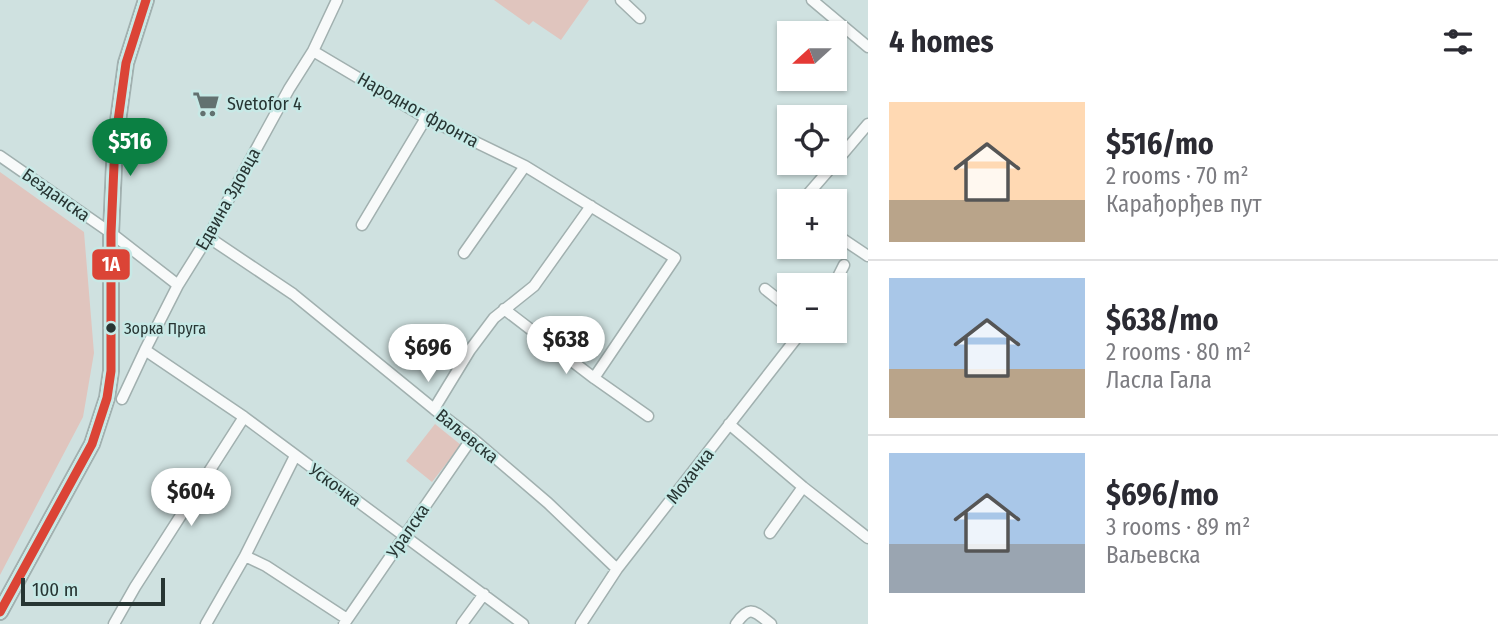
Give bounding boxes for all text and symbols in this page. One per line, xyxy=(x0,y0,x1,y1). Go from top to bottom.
north arrow xyxy=(777,21,847,91)
map controls xyxy=(777,21,847,343)
icon: filters xyxy=(1439,23,1477,61)
text: 4 homes xyxy=(889,24,994,60)
street label: Народног фронта xyxy=(354,68,483,153)
supermarket icon: Svetofor 4 xyxy=(191,89,221,119)
place label: Svetofor 4 xyxy=(227,93,302,115)
button: locate xyxy=(777,105,847,175)
pin: $516 xyxy=(89,118,171,178)
text: $516/mo xyxy=(1106,126,1214,162)
text: $516 xyxy=(108,127,152,155)
icon: home xyxy=(945,130,1029,214)
street label: Едвина Здовца xyxy=(191,144,265,254)
text: 2 rooms · 70 m² xyxy=(1106,162,1249,190)
street label: Безданска xyxy=(18,164,94,226)
button: + xyxy=(777,189,847,259)
text: Карађорђев пут xyxy=(1106,190,1262,218)
line badge: 1A xyxy=(91,248,131,281)
text: 1A xyxy=(102,253,121,276)
button: − xyxy=(777,273,847,343)
text: $638/mo xyxy=(1106,302,1218,338)
icon: home xyxy=(945,306,1029,390)
pin: $638 xyxy=(525,316,607,376)
place label: Зорка Пруга xyxy=(124,319,206,338)
marker: Зорка Пруга xyxy=(104,321,118,335)
pin: $696 xyxy=(387,324,469,384)
text: $638 xyxy=(543,325,589,353)
text: $696 xyxy=(404,333,452,361)
text: 2 rooms · 80 m² xyxy=(1106,338,1251,366)
text: Ласла Гала xyxy=(1106,366,1212,394)
street label: Ваљевска xyxy=(431,404,503,468)
street label: Мохачка xyxy=(662,444,719,508)
street label: Ускочка xyxy=(304,458,366,511)
pin: $604 xyxy=(150,468,232,528)
text: $604 xyxy=(167,477,215,505)
text: $696/mo xyxy=(1106,477,1219,513)
icon: home xyxy=(945,481,1029,565)
street label: Уралска xyxy=(381,499,434,563)
text: 3 rooms · 89 m² xyxy=(1106,513,1250,541)
text: Ваљевска xyxy=(1106,541,1201,569)
scale bar xyxy=(21,575,164,607)
text: 100 m xyxy=(32,578,78,601)

